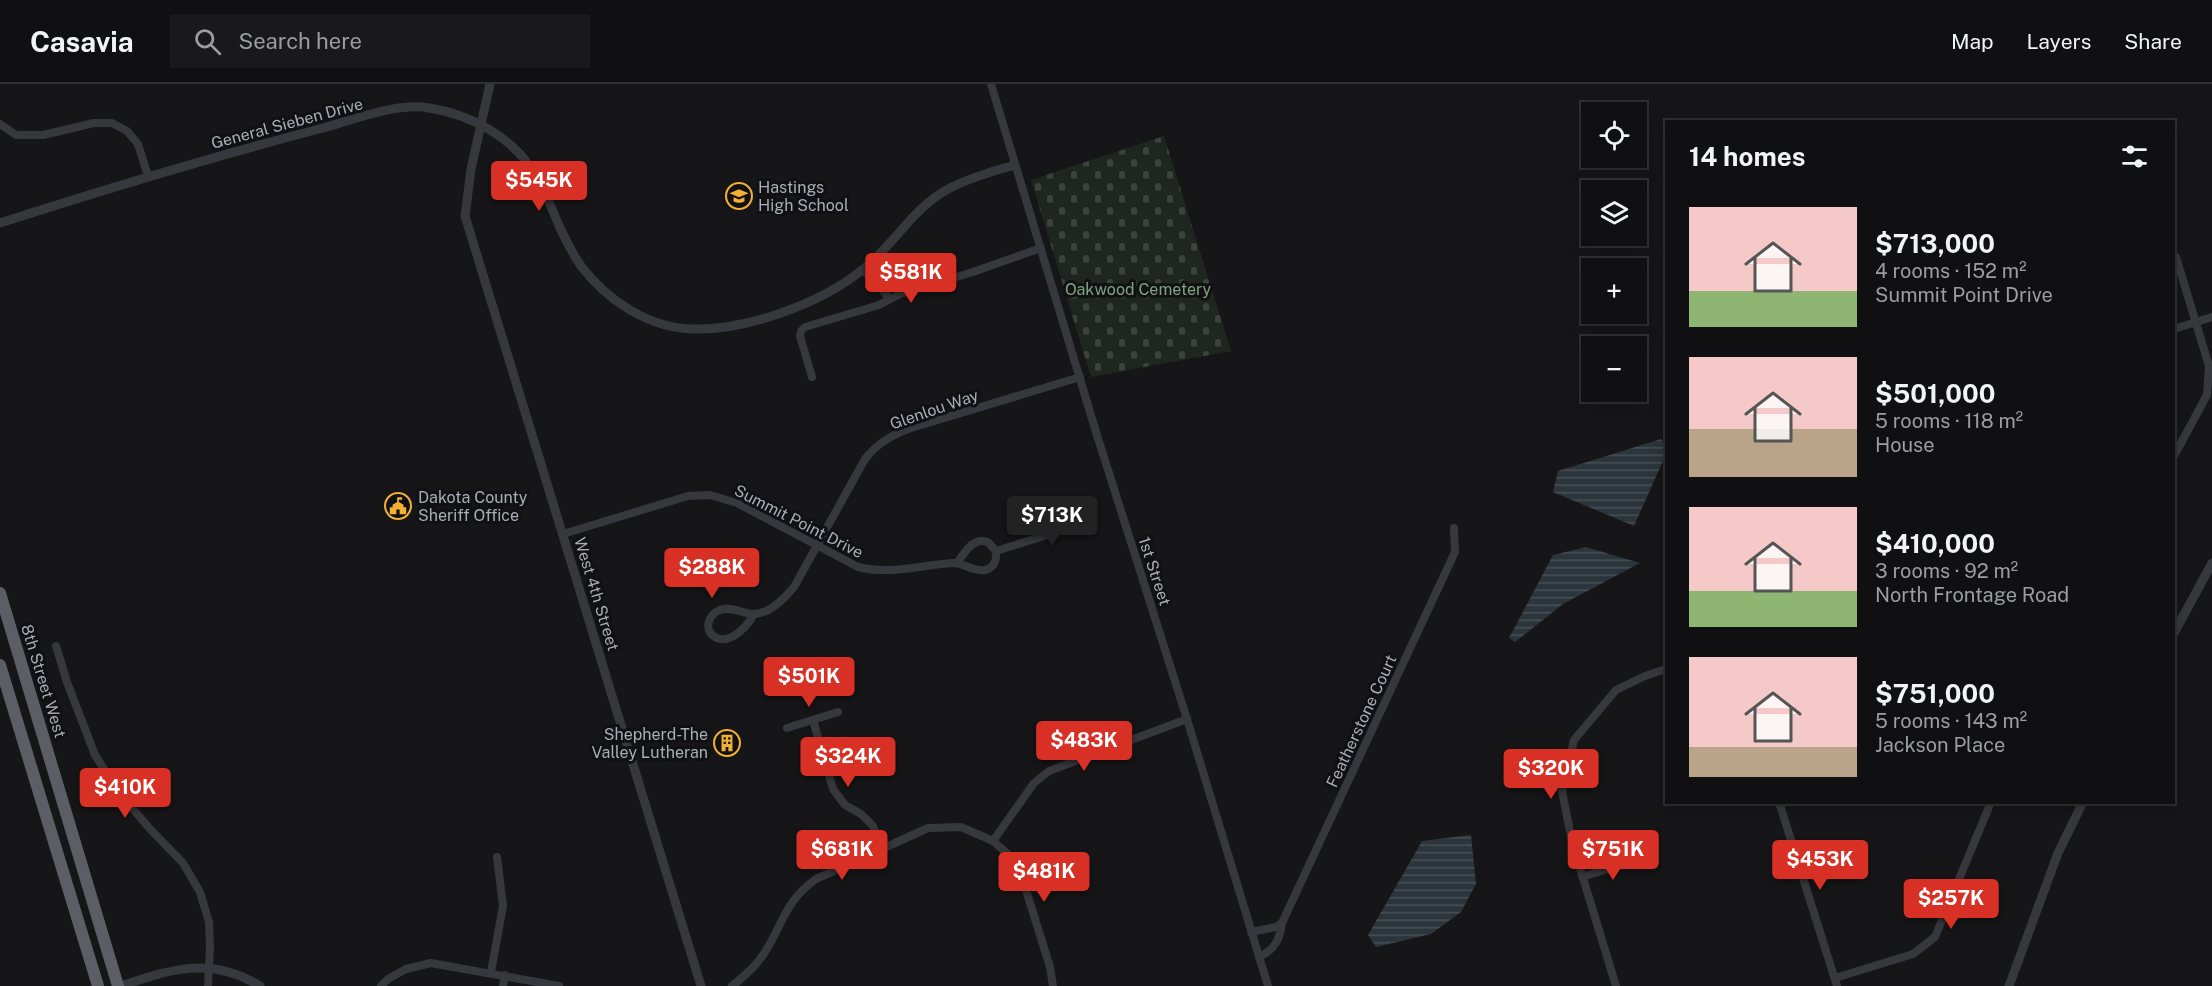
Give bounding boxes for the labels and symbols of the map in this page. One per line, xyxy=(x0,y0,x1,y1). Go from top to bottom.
street label: General Sieben Drive xyxy=(209,94,365,153)
pin: $545K xyxy=(497,161,581,212)
place label: Hastings High School xyxy=(758,178,849,215)
school or university icon: Hastings High School xyxy=(724,181,754,211)
pin: $581K xyxy=(869,253,953,304)
park label: Oakwood Cemetery xyxy=(1065,280,1212,299)
street label: Glenlou Way xyxy=(887,385,981,434)
street label: Summit Point Drive xyxy=(731,481,866,562)
place label: Dakota County Sheriff Office xyxy=(418,488,528,525)
public building icon: Dakota County Sheriff Office xyxy=(383,491,413,521)
pin: $713K xyxy=(1010,496,1094,547)
street label: 1st Street xyxy=(1134,534,1175,608)
street label: West 4th Street xyxy=(570,535,623,653)
pin: $288K xyxy=(670,548,754,599)
street label: 8th Street West xyxy=(17,622,70,740)
street label: Featherstone Court xyxy=(1322,652,1401,791)
pin: $501K xyxy=(767,657,851,708)
pin: $483K xyxy=(1042,721,1126,772)
place label: Shepherd-The Valley Lutheran xyxy=(592,725,708,762)
building icon: Shepherd-The Valley Lutheran xyxy=(712,728,742,758)
pin: $324K xyxy=(806,737,890,788)
pin: $320K xyxy=(1509,749,1593,800)
pin: $410K xyxy=(83,768,167,819)
pin: $681K xyxy=(800,830,884,881)
pin: $751K xyxy=(1571,830,1655,881)
pin: $453K xyxy=(1778,840,1862,891)
pin: $481K xyxy=(1002,852,1086,903)
pin: $257K xyxy=(1909,879,1993,930)

